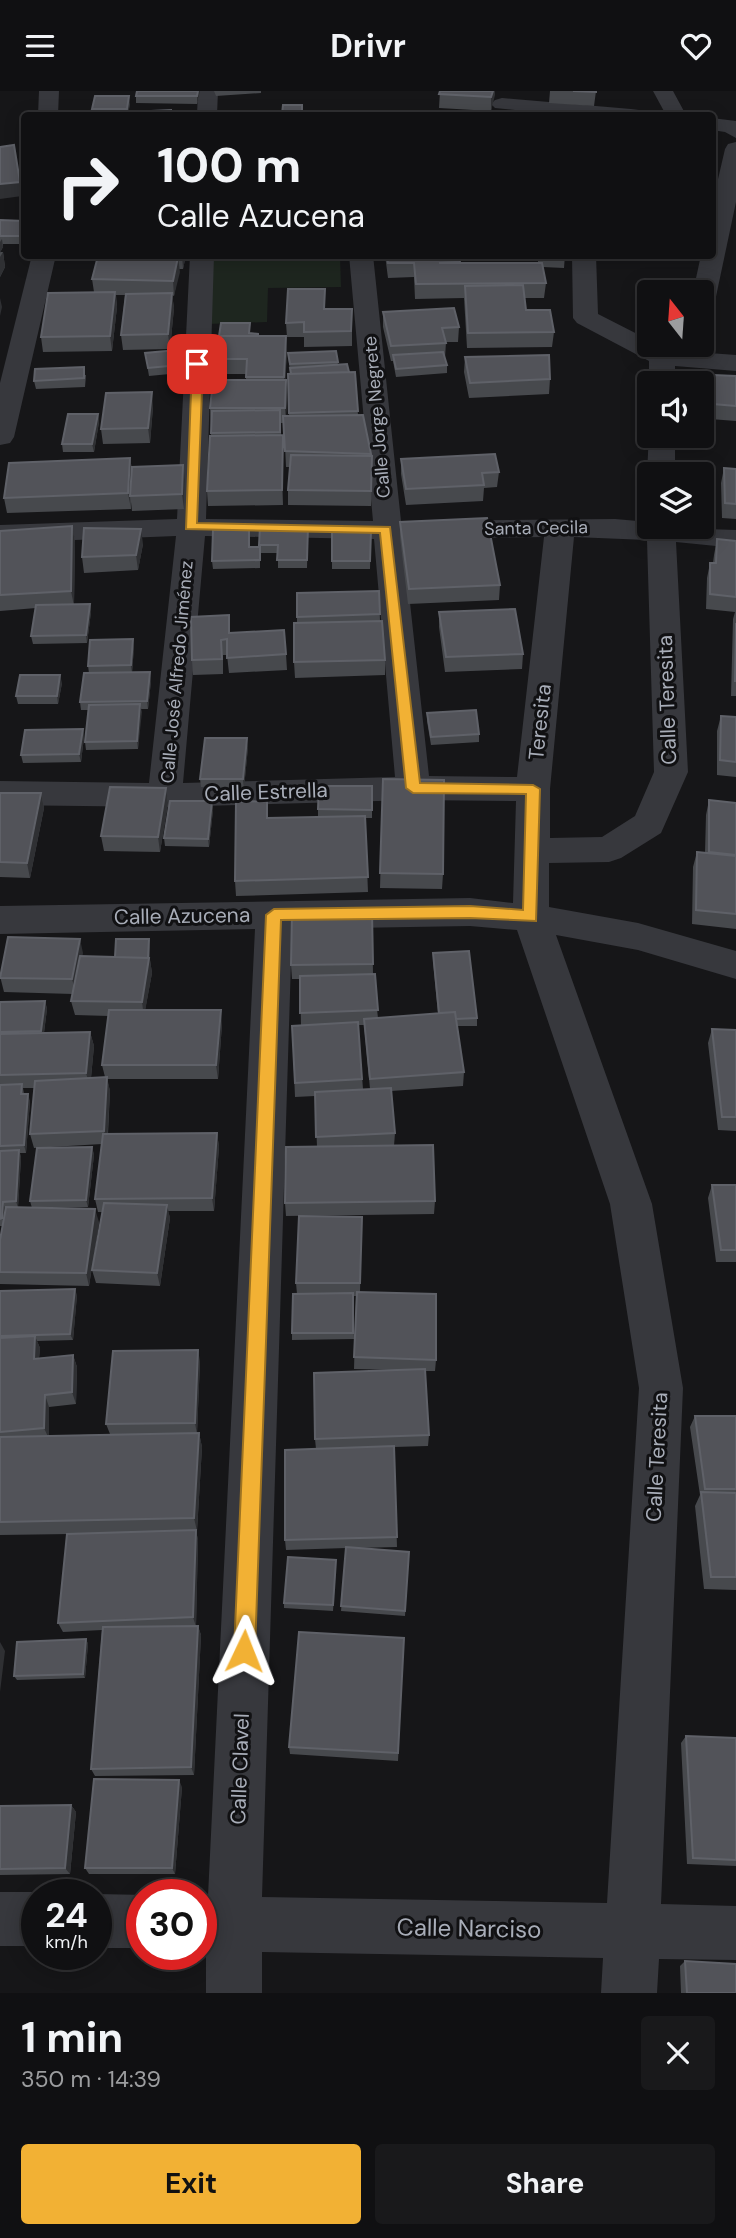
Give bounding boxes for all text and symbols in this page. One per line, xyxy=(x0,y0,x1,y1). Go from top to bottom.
text: Drivr xyxy=(330,25,406,67)
icon: menu xyxy=(21,27,59,65)
icon: heart xyxy=(677,27,715,65)
text: 100 m xyxy=(157,133,301,197)
icon: right xyxy=(42,140,133,231)
text: Calle Azucena xyxy=(157,195,365,237)
north arrow xyxy=(637,280,714,357)
map controls xyxy=(637,280,714,539)
pin xyxy=(167,334,227,394)
street label: Calle Jorge Negrete xyxy=(358,335,396,499)
icon: arrive xyxy=(178,345,216,383)
button: sound xyxy=(637,371,714,448)
button: layers xyxy=(637,462,714,539)
street label: Santa Cecila xyxy=(484,515,588,541)
street label: Calle José Alfredo Jiménez xyxy=(155,560,199,784)
street label: Calle Teresita xyxy=(651,635,683,765)
street label: Teresita xyxy=(522,683,558,761)
street label: Calle Estrella xyxy=(204,776,328,808)
street label: Calle Azucena xyxy=(114,901,250,931)
street label: Calle Teresita xyxy=(640,1391,674,1523)
position arrow xyxy=(207,1614,281,1688)
street label: Calle Clavel xyxy=(224,1713,256,1825)
speed limit sign: 30 xyxy=(126,1879,217,1970)
text: 24 xyxy=(45,1892,88,1938)
street label: Calle Narciso xyxy=(396,1911,542,1945)
text: km/h xyxy=(45,1930,88,1954)
text: 1 min xyxy=(21,2010,123,2065)
button: close xyxy=(641,2016,715,2090)
text: 350 m · 14:39 xyxy=(21,2064,161,2094)
button: Exit xyxy=(21,2144,361,2224)
button: Share xyxy=(375,2144,715,2224)

